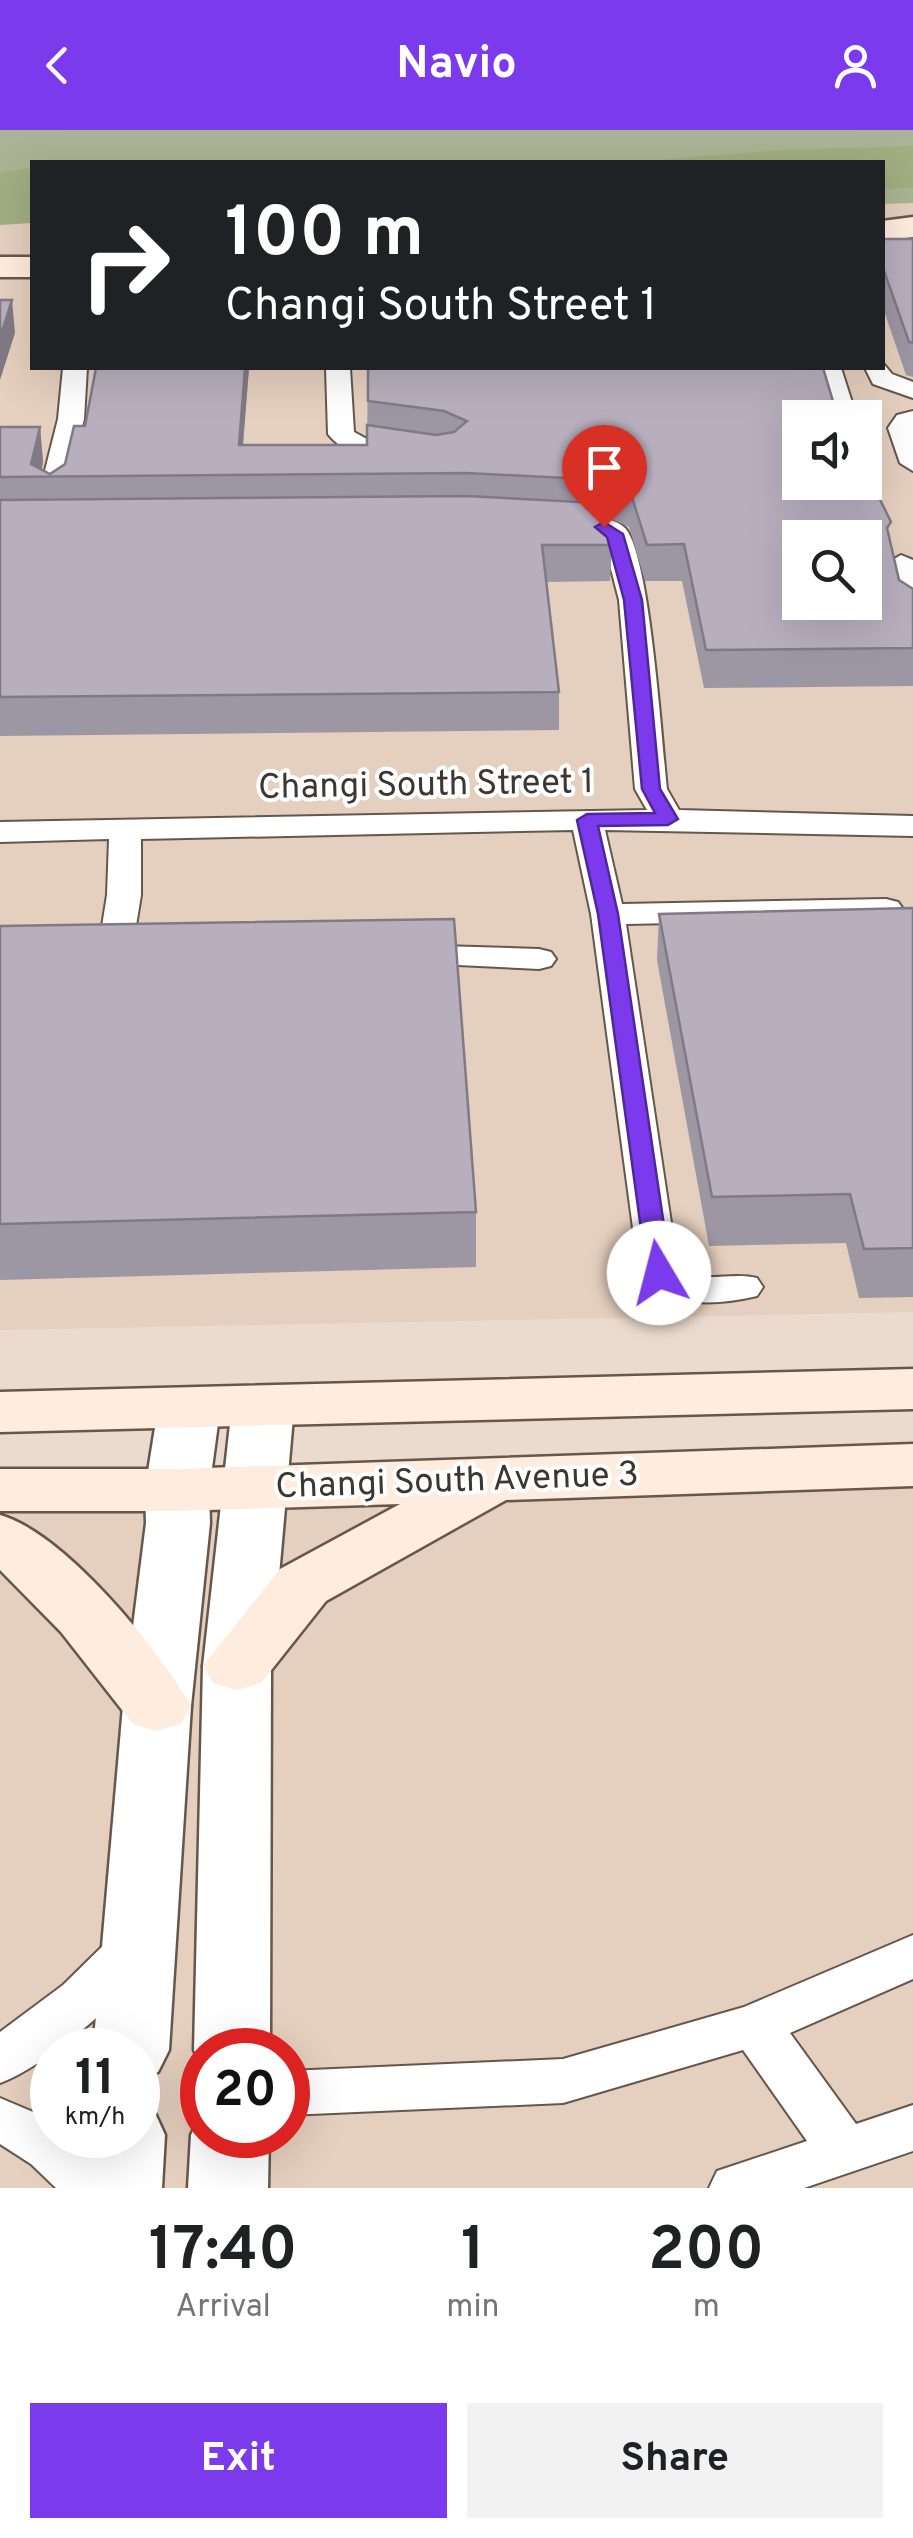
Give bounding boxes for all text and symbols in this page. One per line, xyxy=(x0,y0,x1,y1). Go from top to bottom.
text: Navio xyxy=(396,37,517,94)
icon: back xyxy=(30,38,85,93)
icon: person xyxy=(828,38,883,93)
text: 100 m xyxy=(225,192,424,281)
icon: right xyxy=(60,200,190,330)
text: Changi South Street 1 xyxy=(225,279,657,336)
map controls xyxy=(782,400,882,620)
button: sound xyxy=(782,400,882,500)
pin xyxy=(562,425,647,528)
icon: arrive xyxy=(577,440,632,495)
button: search xyxy=(782,520,882,620)
street label: Changi South Street 1 xyxy=(258,761,594,811)
position arrow xyxy=(607,1221,711,1325)
street label: Changi South Avenue 3 xyxy=(275,1454,639,1510)
speed limit sign: 20 xyxy=(180,2028,310,2158)
text: 11 xyxy=(75,2049,115,2112)
text: km/h xyxy=(65,2102,125,2134)
text: 17:40 xyxy=(149,2215,298,2291)
text: 1 xyxy=(461,2215,485,2291)
text: 200 xyxy=(648,2215,764,2291)
text: Arrival xyxy=(175,2288,271,2328)
text: min xyxy=(446,2288,500,2328)
text: m xyxy=(693,2288,720,2328)
button: Exit xyxy=(30,2403,447,2518)
button: Share xyxy=(467,2403,883,2518)

